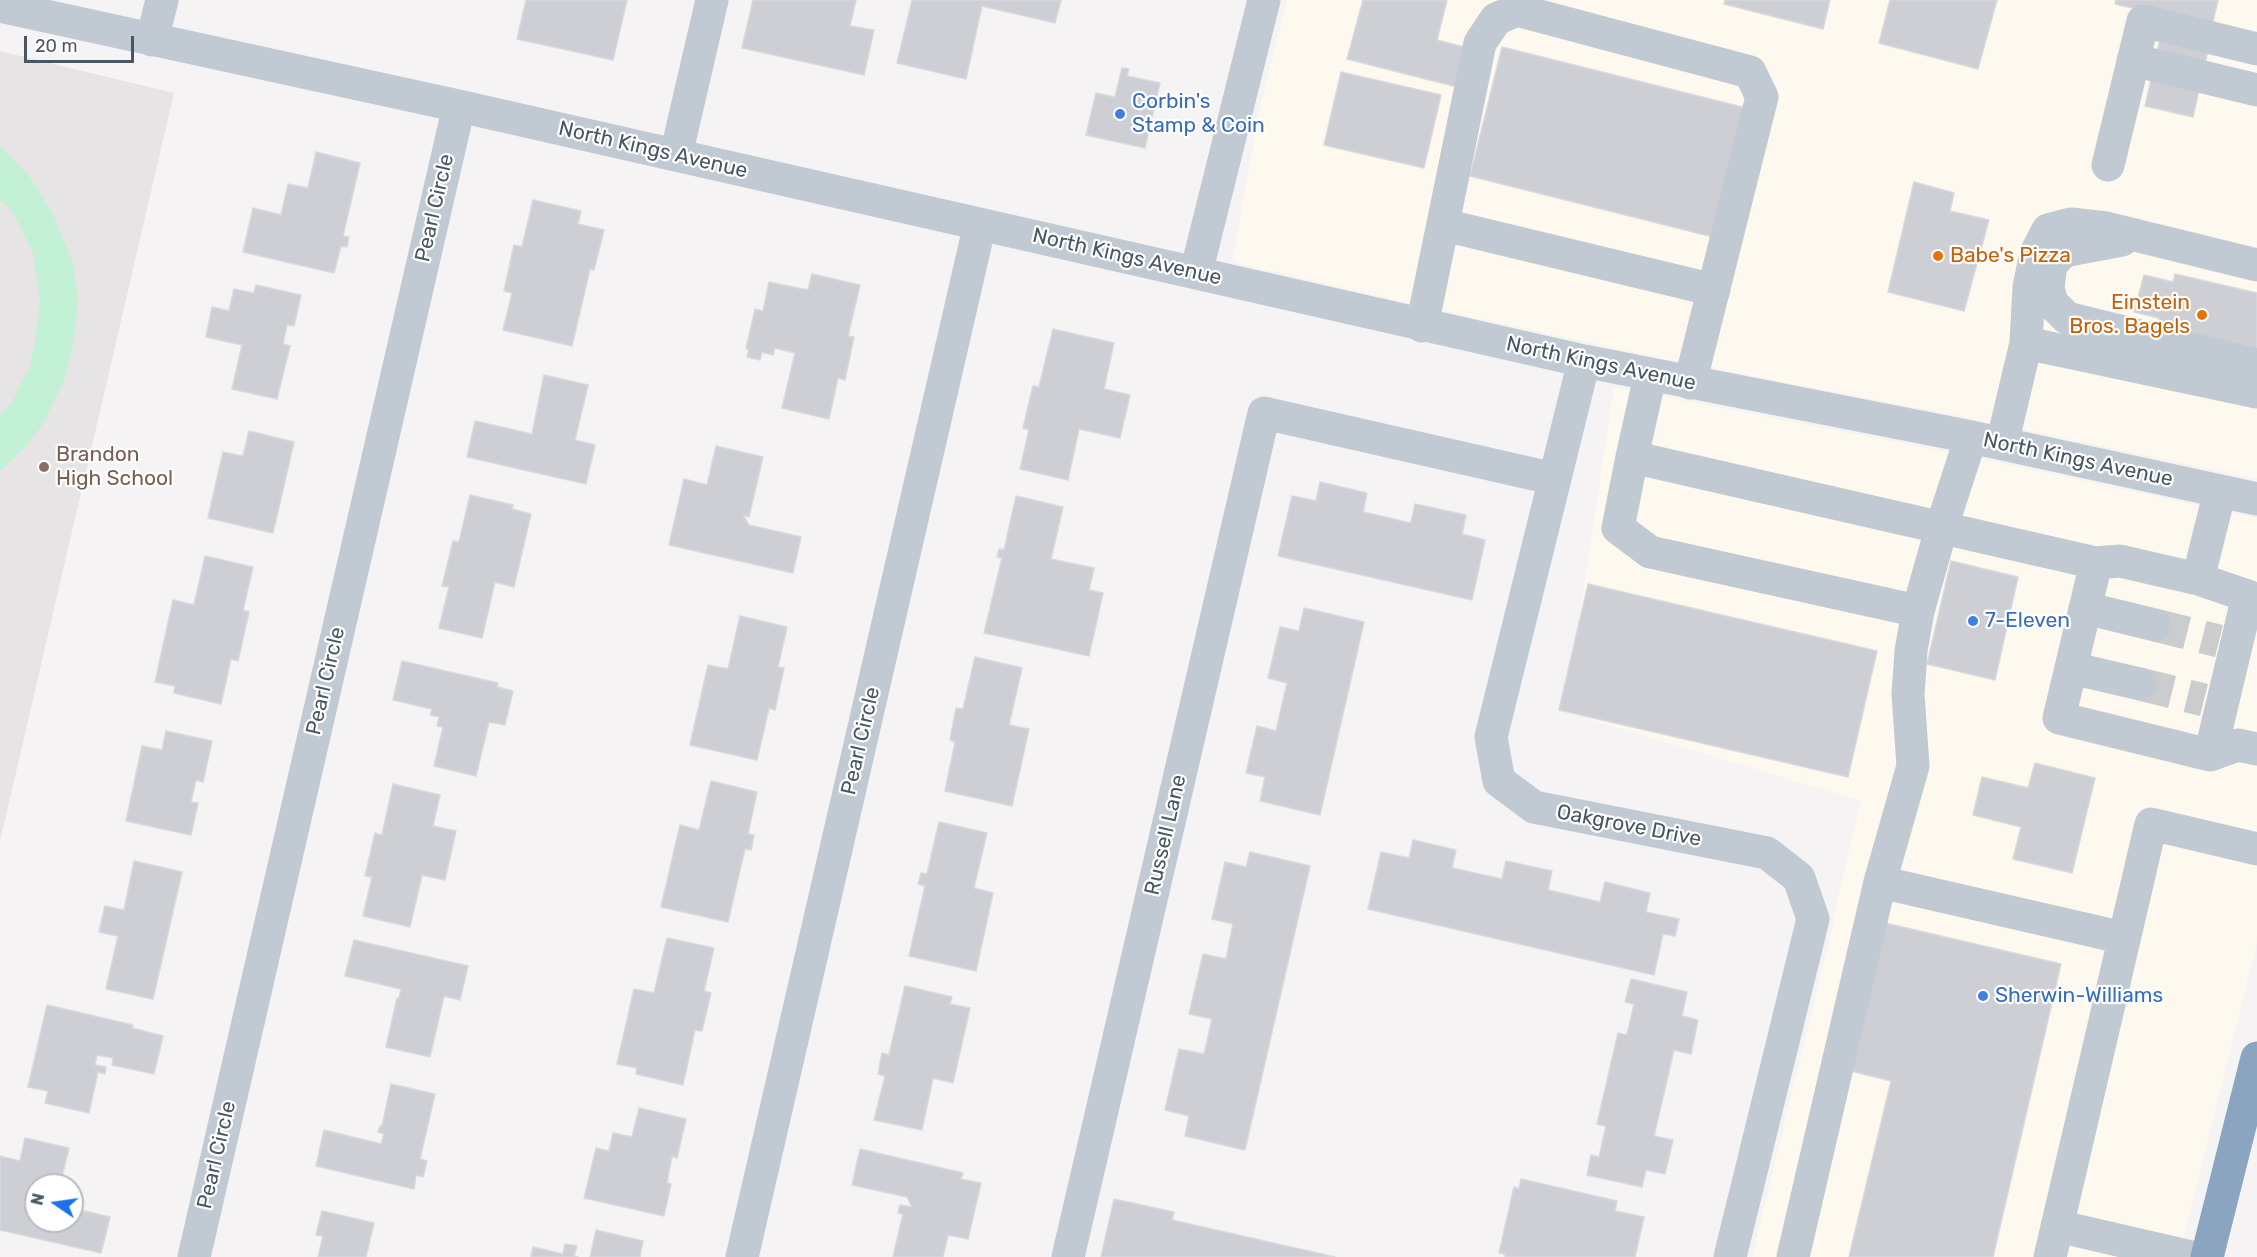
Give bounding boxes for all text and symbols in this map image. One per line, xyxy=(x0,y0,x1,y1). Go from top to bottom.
scale bar xyxy=(27,24,136,62)
text: 20 m xyxy=(35,35,77,57)
place label: Corbin's Stamp & Coin xyxy=(1132,89,1265,139)
marker: Corbin's Stamp & Coin xyxy=(1113,107,1127,121)
street label: North Kings Avenue xyxy=(556,116,750,184)
street label: Pearl Circle xyxy=(410,151,460,265)
street label: North Kings Avenue xyxy=(1030,223,1224,291)
place label: Babe's Pizza xyxy=(1950,243,2071,269)
marker: Babe's Pizza xyxy=(1931,249,1945,263)
place label: Einstein Bros. Bagels xyxy=(2069,290,2190,340)
marker: Einstein Bros. Bagels xyxy=(2195,308,2209,322)
street label: North Kings Avenue xyxy=(1504,332,1698,396)
street label: North Kings Avenue xyxy=(1981,428,2175,492)
place label: Brandon High School xyxy=(56,442,173,492)
marker: Brandon High School xyxy=(37,460,51,474)
place label: 7-Eleven xyxy=(1985,608,2070,634)
marker: 7-Eleven xyxy=(1966,614,1980,628)
street label: Pearl Circle xyxy=(301,624,351,738)
street label: Pearl Circle xyxy=(836,684,886,798)
street label: Russell Lane xyxy=(1140,772,1192,898)
street label: Oakgrove Drive xyxy=(1555,800,1703,852)
place label: Sherwin-Williams xyxy=(1995,983,2163,1009)
marker: Sherwin-Williams xyxy=(1976,989,1990,1003)
street label: Pearl Circle xyxy=(192,1098,242,1212)
north arrow xyxy=(24,1173,84,1233)
text: N xyxy=(27,1192,48,1207)

